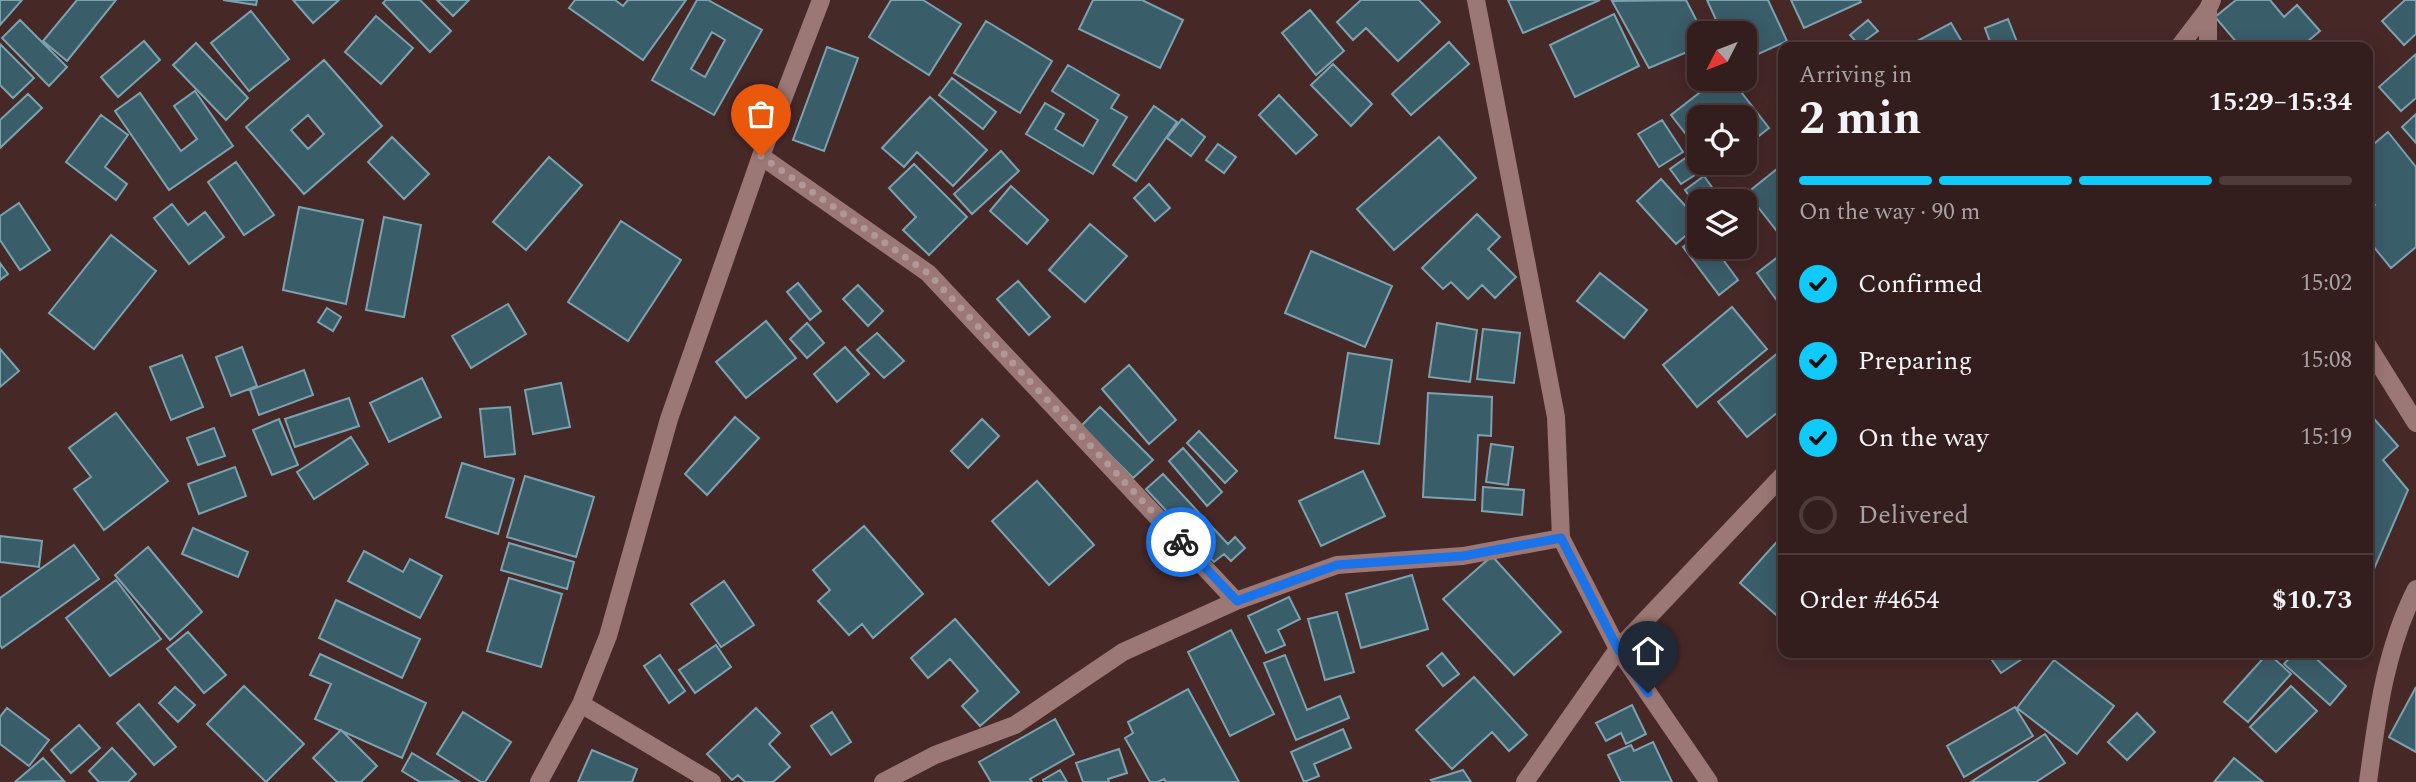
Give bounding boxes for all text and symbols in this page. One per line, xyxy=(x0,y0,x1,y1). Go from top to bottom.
north arrow xyxy=(1687,21,1757,91)
map controls xyxy=(1687,21,1757,259)
text: Arriving in xyxy=(1799,58,1912,93)
text: 15:29–15:34 xyxy=(2208,82,2352,122)
pin xyxy=(731,84,791,156)
text: 2 min xyxy=(1799,84,1921,154)
icon: bag xyxy=(742,95,780,133)
button: locate xyxy=(1687,105,1757,175)
button: layers xyxy=(1687,189,1757,259)
text: On the way · 90 m xyxy=(1799,195,1980,230)
text: Confirmed xyxy=(1858,264,1983,304)
icon: check xyxy=(1799,265,1837,303)
text: 15:02 xyxy=(2300,266,2352,301)
text: Preparing xyxy=(1858,341,1972,381)
icon: check xyxy=(1799,342,1837,380)
text: 15:08 xyxy=(2300,343,2352,378)
text: On the way xyxy=(1858,418,1989,458)
icon: check xyxy=(1799,419,1837,457)
text: 15:19 xyxy=(2300,420,2352,455)
text: Delivered xyxy=(1858,495,1969,535)
courier xyxy=(1146,507,1216,577)
icon: bike xyxy=(1162,523,1200,561)
text: Order #4654 xyxy=(1799,580,1939,620)
text: $10.73 xyxy=(2272,580,2352,620)
pin xyxy=(1618,621,1678,693)
icon: home xyxy=(1629,632,1667,670)

